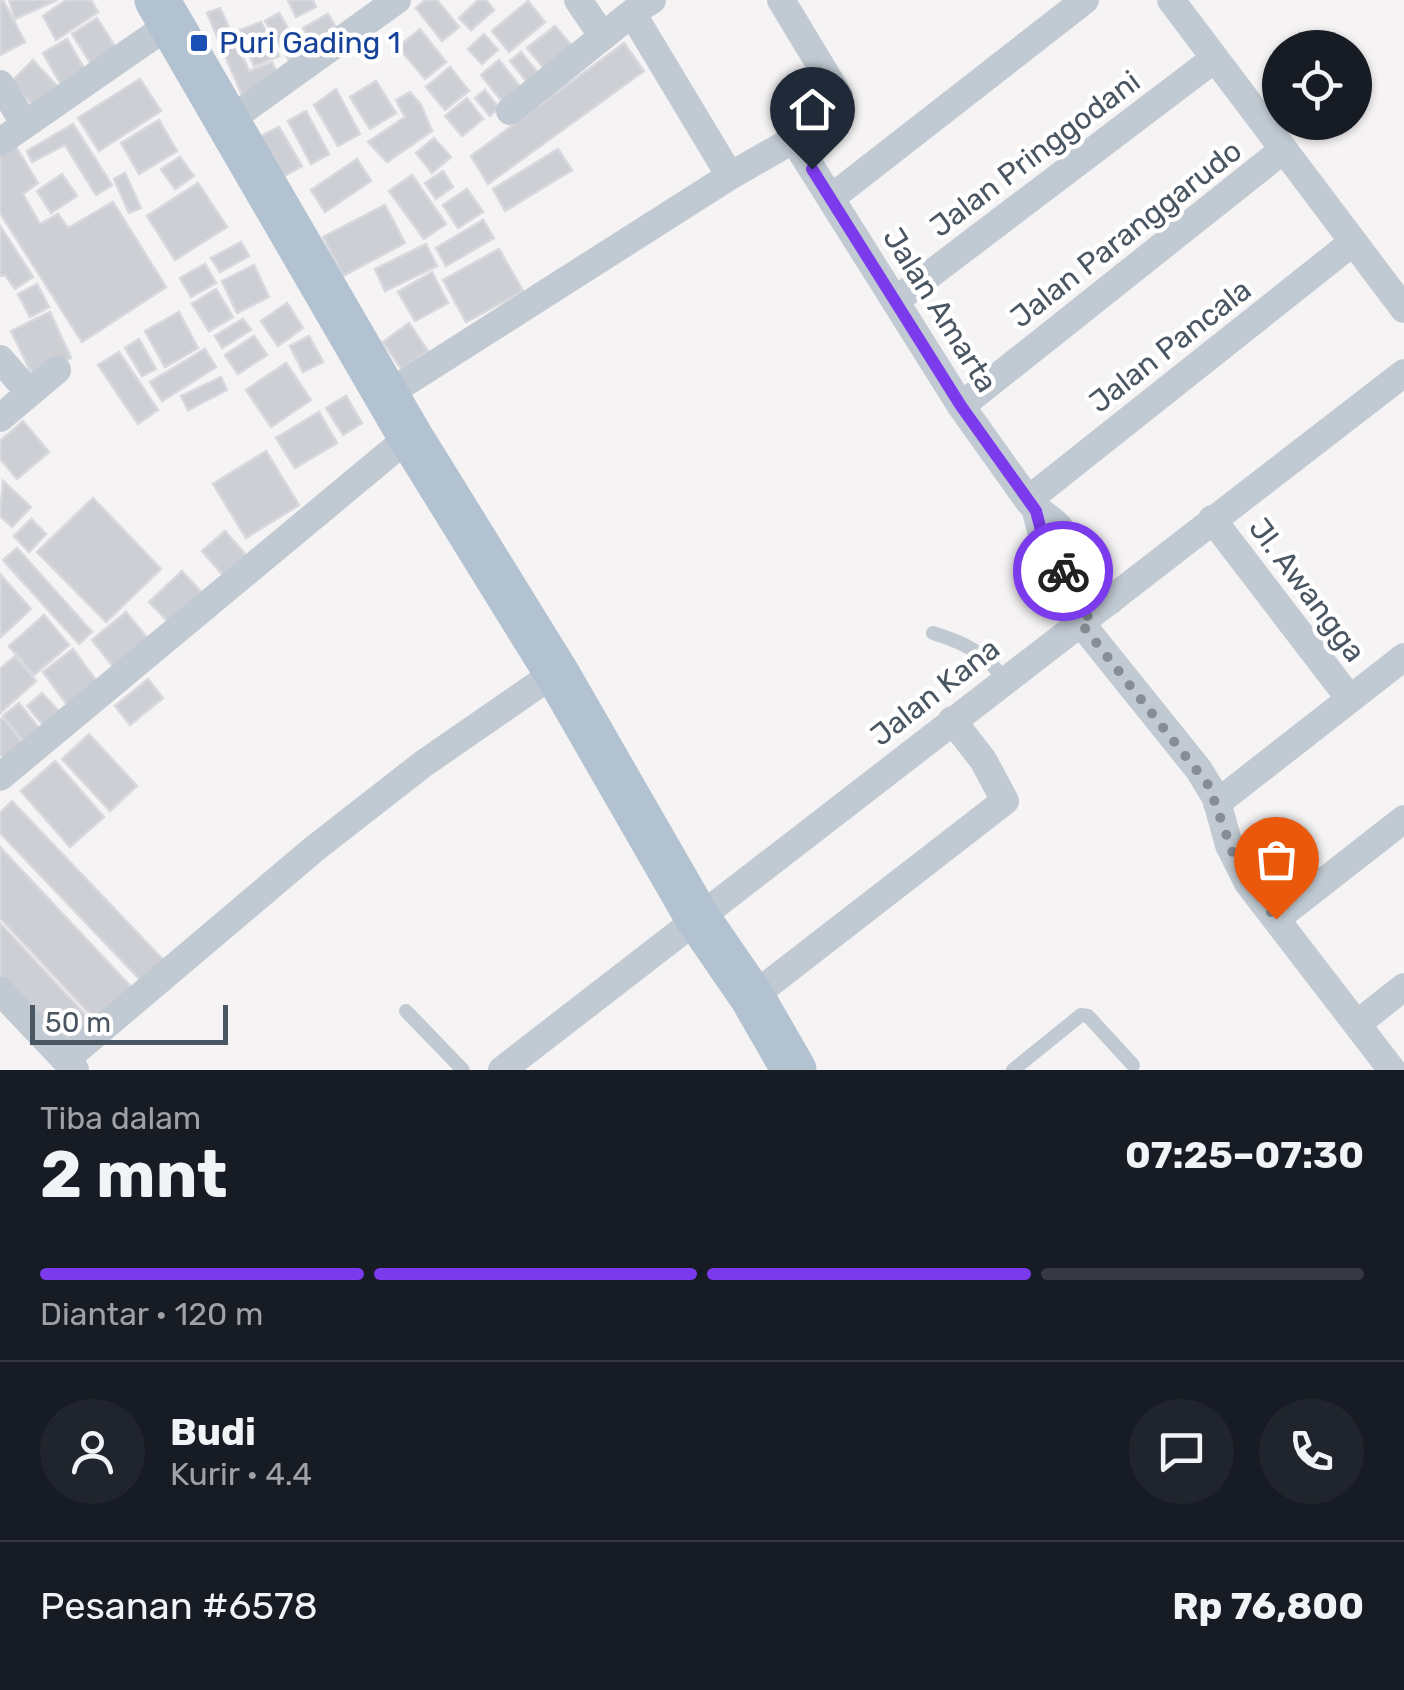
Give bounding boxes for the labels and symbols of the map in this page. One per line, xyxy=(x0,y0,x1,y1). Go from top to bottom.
place label: Puri Gading 1 xyxy=(219,25,401,61)
marker: Puri Gading 1 xyxy=(188,32,210,54)
street label: Jalan Pringgodani xyxy=(923,63,1147,245)
pin xyxy=(770,67,855,170)
street label: Jalan Paranggarudo xyxy=(1003,133,1249,335)
street label: Jalan Amarta xyxy=(875,221,1005,399)
street label: Jalan Pancala xyxy=(1082,272,1258,420)
street label: Jl. Awangga xyxy=(1241,511,1373,669)
courier xyxy=(1013,521,1113,621)
street label: Jalan Kana xyxy=(863,630,1007,754)
pin xyxy=(1234,817,1319,920)
scale bar xyxy=(30,1000,228,1044)

